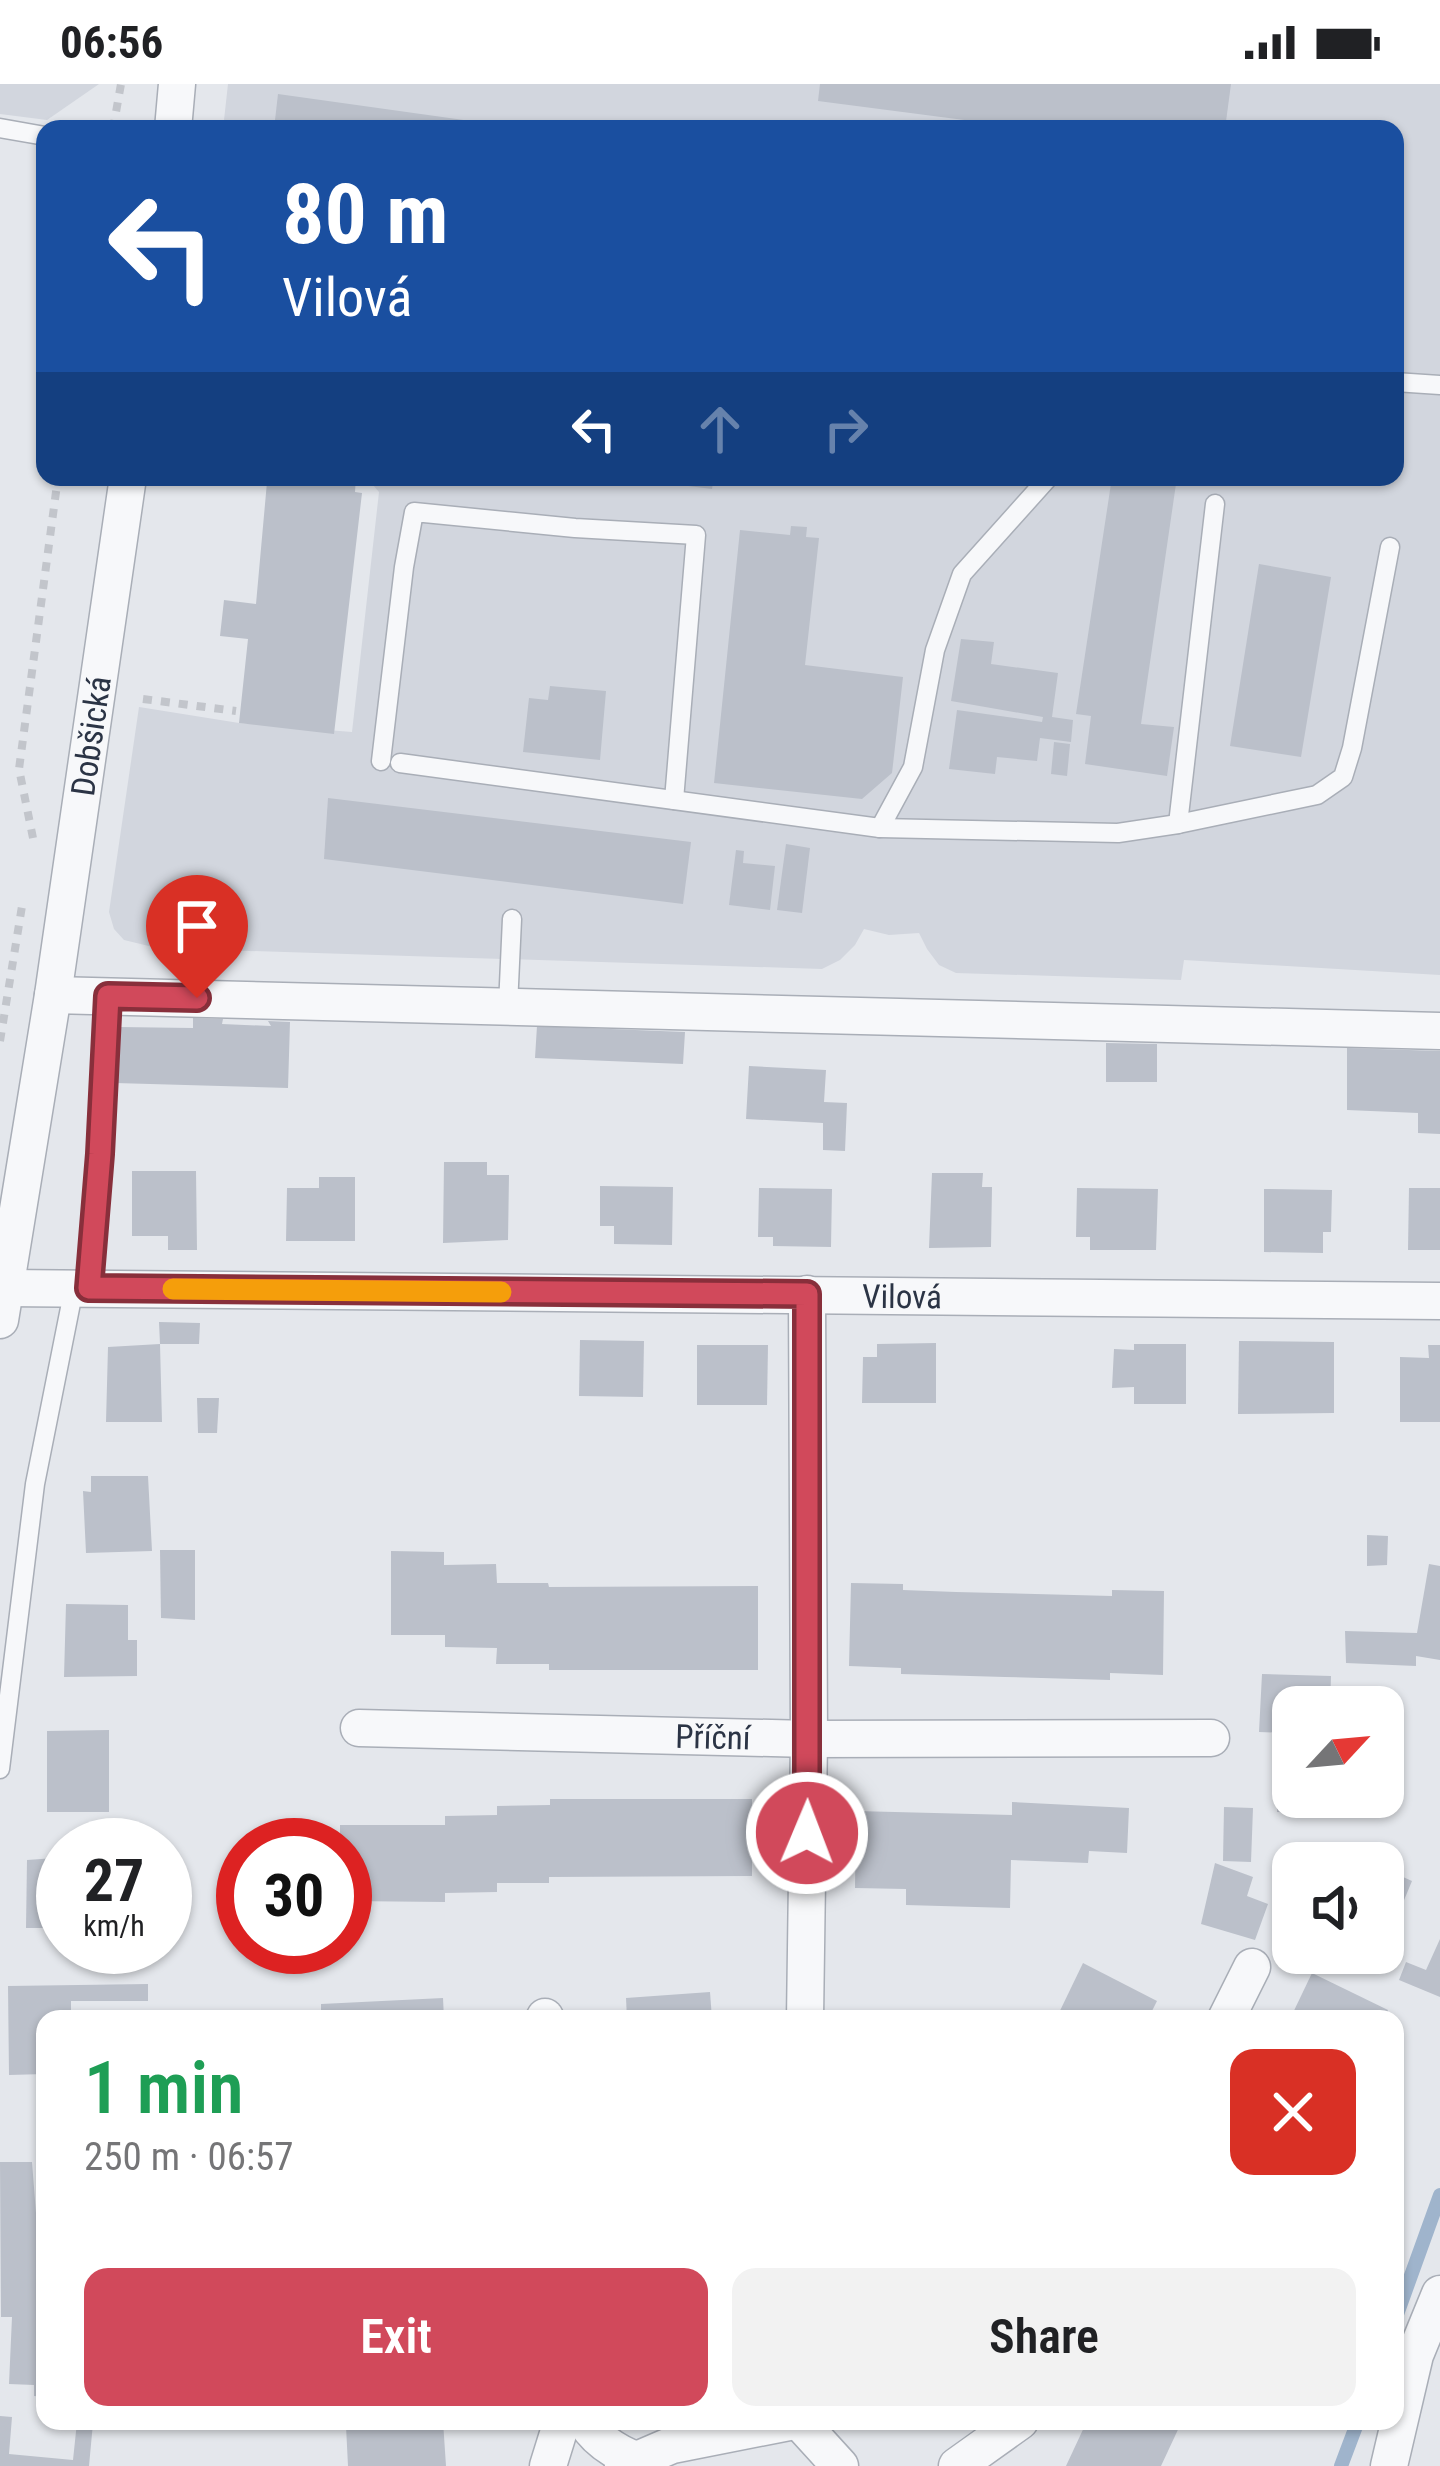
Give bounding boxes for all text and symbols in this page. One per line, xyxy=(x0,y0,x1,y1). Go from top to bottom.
text: 06:56 xyxy=(60,16,163,69)
text: 80 m xyxy=(282,165,449,264)
icon: left xyxy=(84,168,240,324)
text: Vilová xyxy=(282,266,412,329)
icon: left xyxy=(561,396,627,462)
icon: ahead xyxy=(687,396,753,462)
icon: right xyxy=(813,396,879,462)
street label: Dobšická xyxy=(63,674,118,798)
pin xyxy=(146,875,248,998)
icon: arrive xyxy=(164,893,230,959)
street label: Vilová xyxy=(862,1276,942,1316)
north arrow xyxy=(1272,1686,1404,1818)
map controls xyxy=(1272,1686,1404,1974)
street label: Příční xyxy=(675,1716,752,1757)
position arrow xyxy=(744,1770,870,1896)
speed limit sign: 30 xyxy=(216,1818,372,1974)
button: sound xyxy=(1272,1842,1404,1974)
text: 27 xyxy=(84,1845,144,1916)
text: km/h xyxy=(83,1908,145,1943)
text: 1 min xyxy=(84,2046,243,2131)
button: close xyxy=(1230,2049,1356,2175)
text: 250 m · 06:57 xyxy=(84,2134,294,2180)
button: Exit xyxy=(84,2268,708,2406)
button: Share xyxy=(732,2268,1356,2406)

